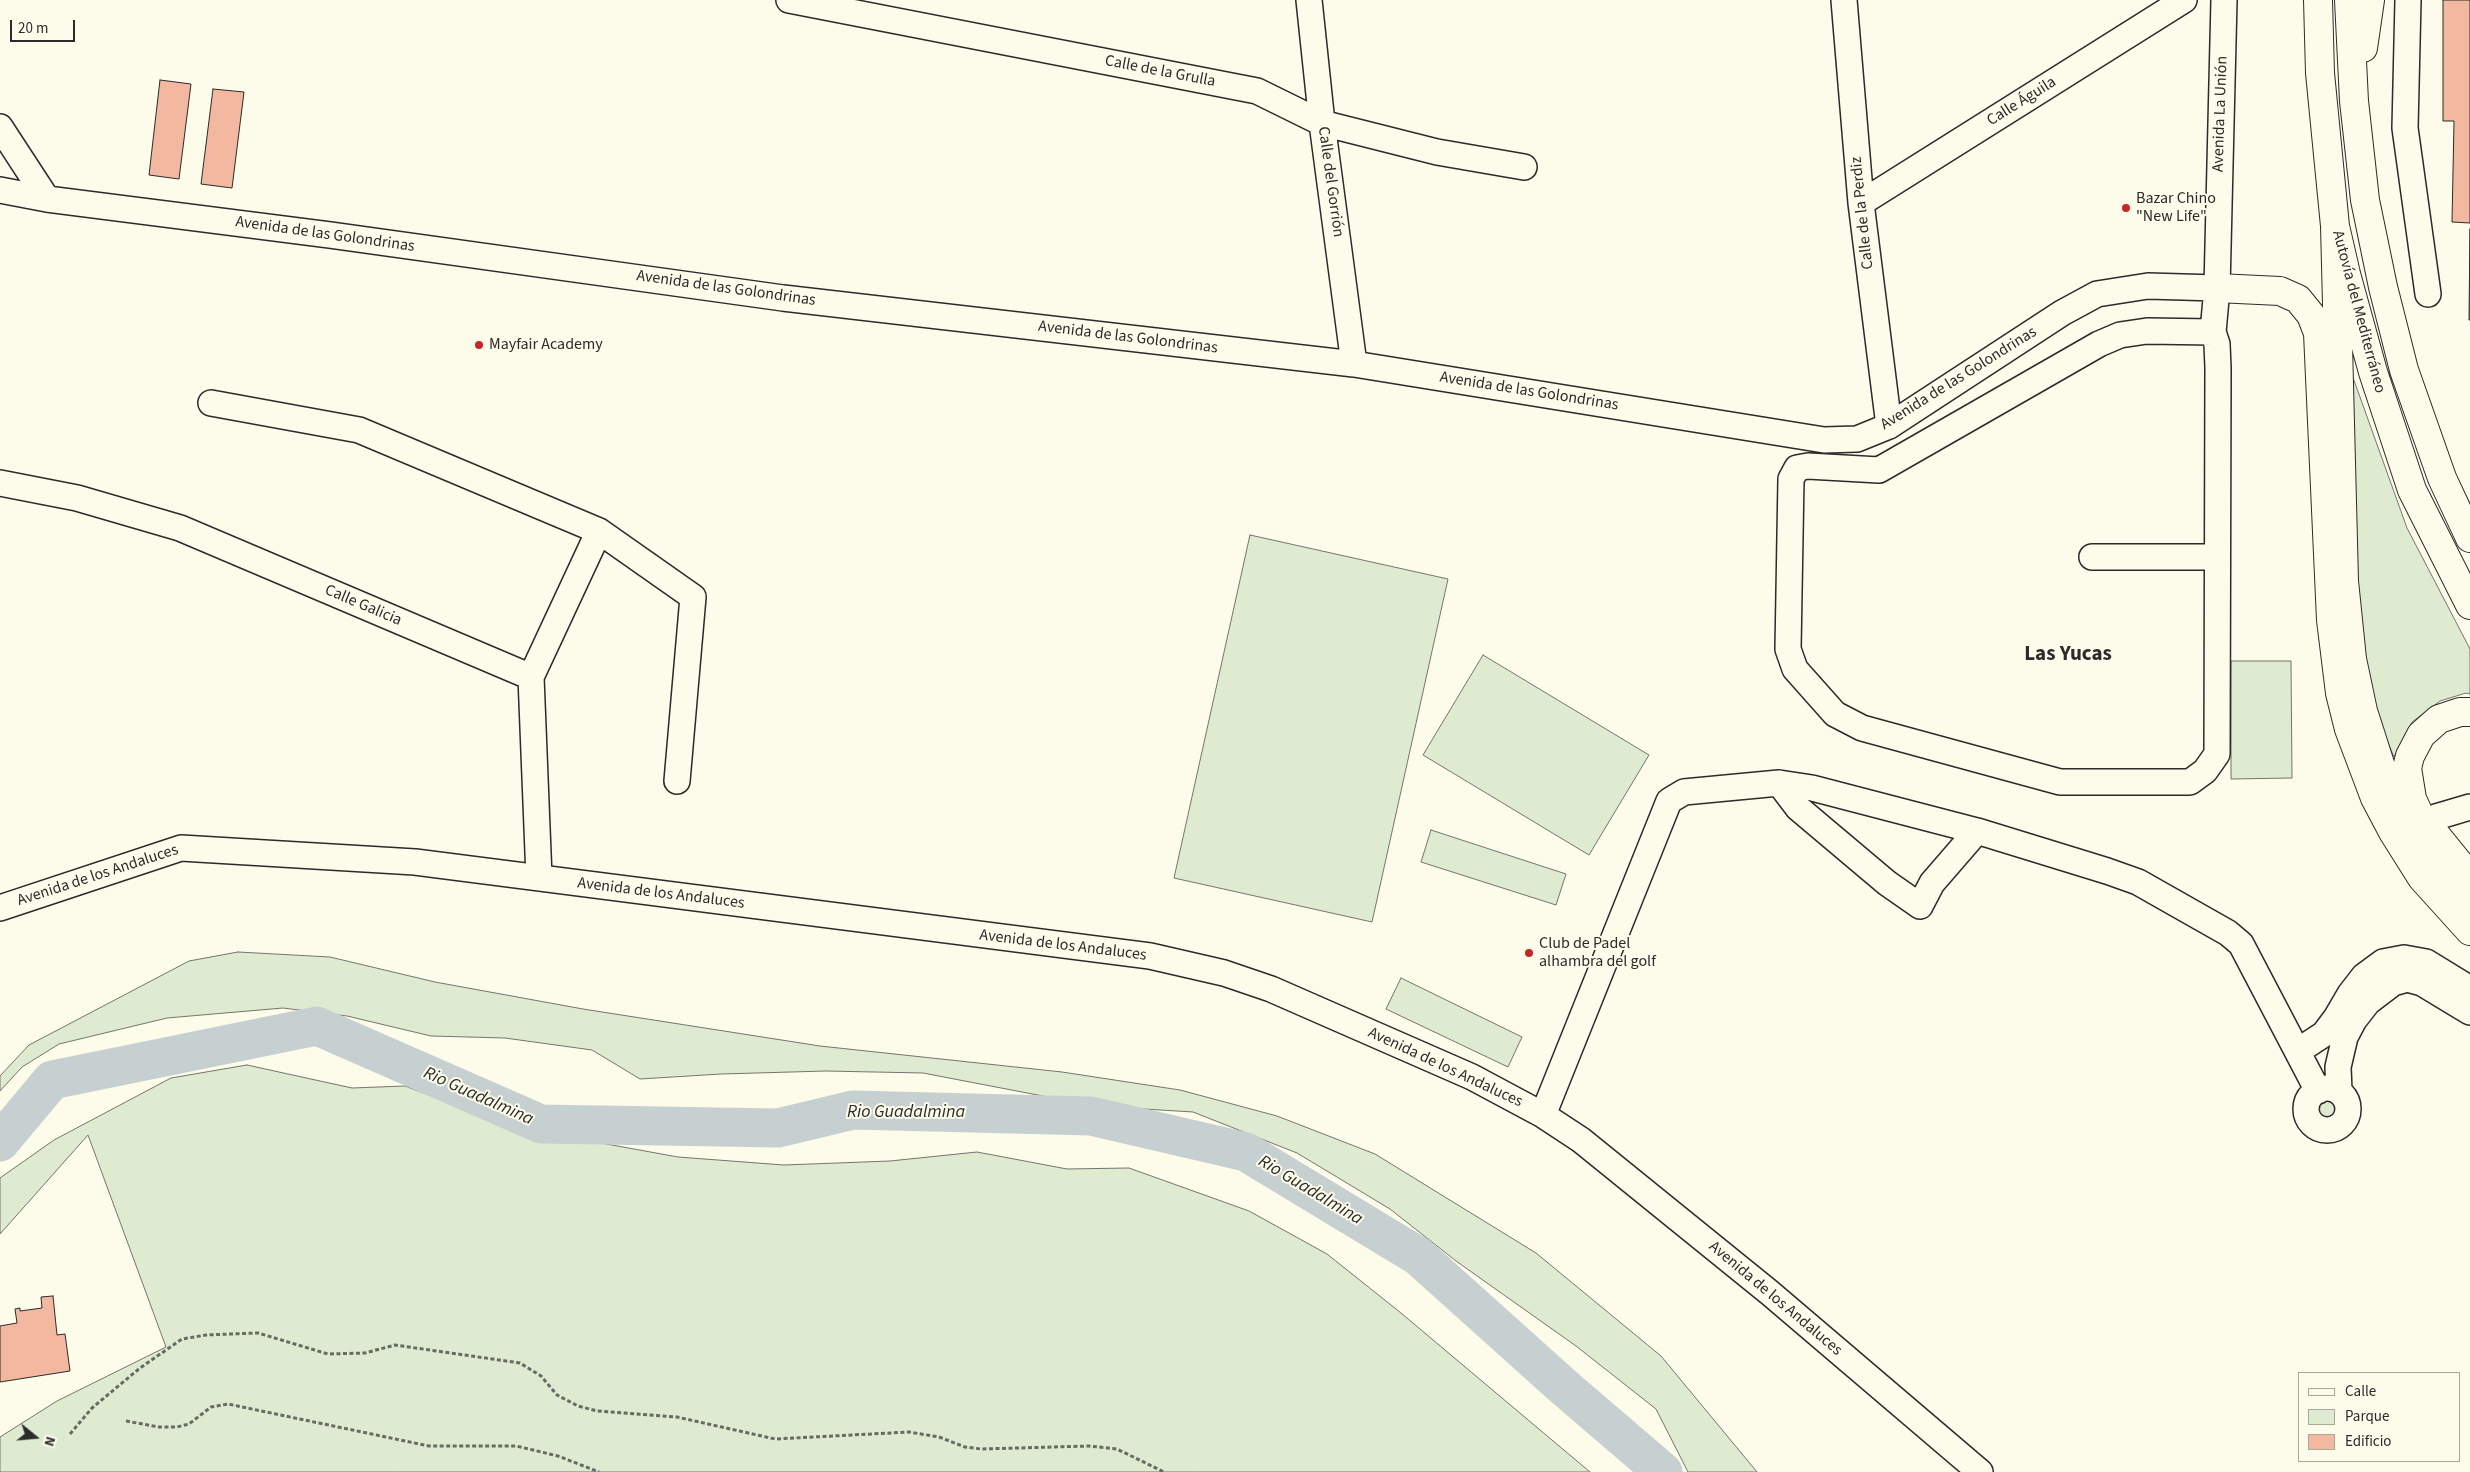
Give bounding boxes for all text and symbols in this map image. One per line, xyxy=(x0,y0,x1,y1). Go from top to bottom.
scale bar xyxy=(12,10,78,42)
text: 20 m xyxy=(18,18,48,39)
street label: Calle de la Grulla xyxy=(1103,52,1217,92)
street label: Avenida La Unión xyxy=(2209,56,2233,172)
street label: Calle Águila xyxy=(1984,73,2060,131)
street label: Calle del Gorrión xyxy=(1313,125,1347,239)
street label: Calle de la Perdiz xyxy=(1848,156,1878,270)
place label: Bazar Chino "New Life" xyxy=(2136,189,2216,227)
marker: Bazar Chino "New Life" xyxy=(2120,202,2132,214)
street label: Avenida de las Golondrinas xyxy=(234,213,416,257)
street label: Autovía del Mediterráneo xyxy=(2327,229,2389,395)
street label: Avenida de las Golondrinas xyxy=(635,267,817,311)
street label: Avenida de las Golondrinas xyxy=(1037,317,1219,359)
street label: Avenida de las Golondrinas xyxy=(1877,323,2041,435)
place label: Mayfair Academy xyxy=(489,335,603,355)
marker: Mayfair Academy xyxy=(473,339,485,351)
street label: Avenida de las Golondrinas xyxy=(1438,368,1620,416)
street label: Calle Galicia xyxy=(322,581,404,631)
district label: Las Yucas xyxy=(2024,642,2112,668)
street label: Avenida de los Andaluces xyxy=(15,841,181,911)
street label: Avenida de los Andaluces xyxy=(576,874,746,914)
street label: Avenida de los Andaluces xyxy=(978,926,1148,966)
place label: Club de Padel alhambra del golf xyxy=(1539,934,1656,972)
marker: Club de Padel alhambra del golf xyxy=(1523,947,1535,959)
street label: Avenida de los Andaluces xyxy=(1365,1024,1525,1112)
water label: Rio Guadalmina xyxy=(420,1063,536,1131)
water label: Rio Guadalmina xyxy=(847,1102,965,1124)
water label: Rio Guadalmina xyxy=(1254,1151,1366,1231)
street label: Avenida de los Andaluces xyxy=(1704,1238,1846,1360)
legend xyxy=(2298,1372,2460,1462)
text: Calle xyxy=(2345,1381,2376,1402)
text: Parque xyxy=(2345,1406,2389,1427)
north arrow xyxy=(10,1412,60,1462)
text: Edificio xyxy=(2345,1431,2392,1452)
text: N xyxy=(38,1434,60,1449)

